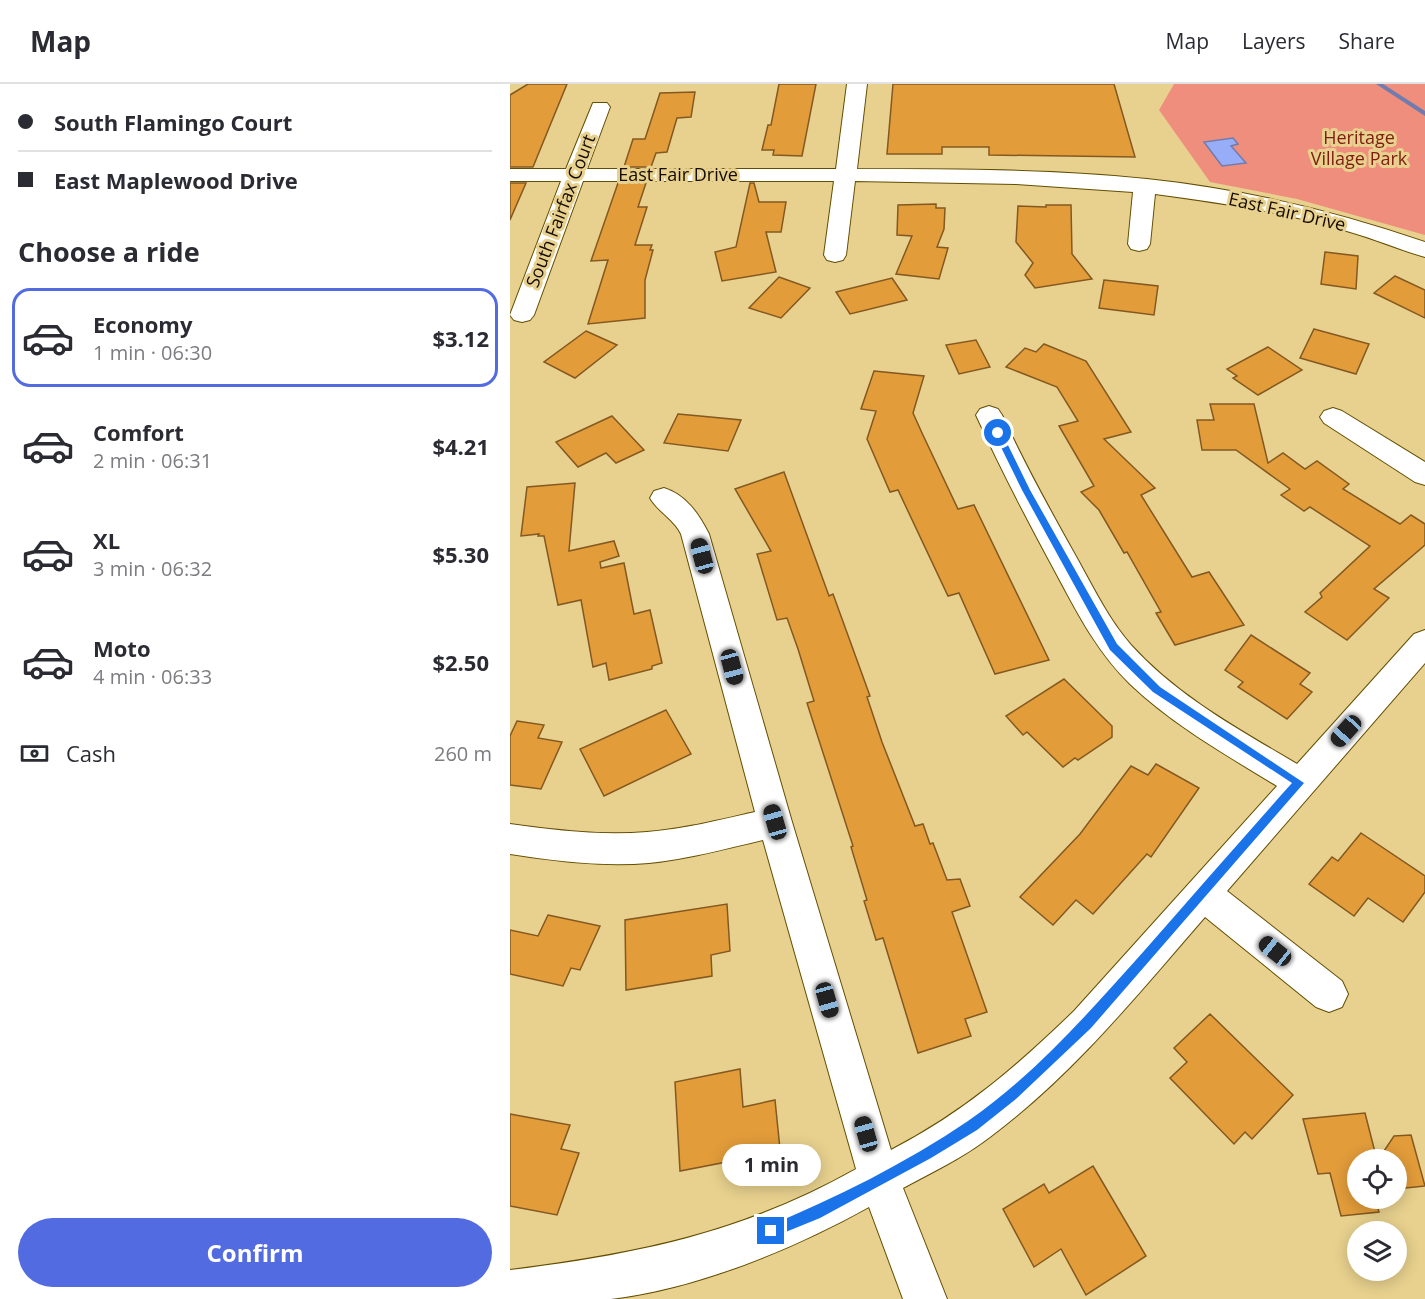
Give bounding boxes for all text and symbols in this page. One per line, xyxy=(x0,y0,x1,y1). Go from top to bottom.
text: Map xyxy=(30,22,91,60)
text: Map xyxy=(1166,27,1209,55)
text: Layers xyxy=(1242,27,1306,55)
text: Share xyxy=(1339,27,1395,55)
text: South Flamingo Court xyxy=(54,107,292,137)
park label: Heritage Village Park xyxy=(1311,125,1408,170)
street label: South Fairfax Court xyxy=(520,131,600,291)
street label: East Fair Drive xyxy=(618,162,738,186)
text: East Maplewood Drive xyxy=(54,165,298,195)
street label: East Fair Drive xyxy=(1226,186,1348,236)
text: Choose a ride xyxy=(18,233,200,270)
text: Economy xyxy=(93,309,192,339)
icon: car xyxy=(21,311,75,365)
text: $3.12 xyxy=(432,323,489,353)
text: 1 min · 06:30 xyxy=(93,339,212,366)
text: Comfort xyxy=(93,417,184,447)
icon: car xyxy=(21,419,75,473)
route start xyxy=(984,419,1011,446)
text: $4.21 xyxy=(432,431,489,461)
text: 2 min · 06:31 xyxy=(93,447,212,474)
text: XL xyxy=(93,525,120,555)
icon: car xyxy=(21,527,75,581)
car xyxy=(689,536,715,576)
text: $5.30 xyxy=(432,539,489,569)
text: 3 min · 06:32 xyxy=(93,555,212,582)
text: Moto xyxy=(93,633,151,663)
icon: car xyxy=(21,635,75,689)
text: $2.50 xyxy=(432,647,489,677)
car xyxy=(719,647,745,687)
text: 4 min · 06:33 xyxy=(93,663,212,690)
car xyxy=(1327,712,1365,750)
icon: cash xyxy=(18,737,51,770)
text: Cash xyxy=(66,738,116,768)
text: 260 m xyxy=(434,740,492,767)
car xyxy=(761,802,789,842)
car xyxy=(1255,933,1295,969)
car xyxy=(813,980,841,1020)
car xyxy=(852,1114,880,1154)
callout: 1 min xyxy=(722,1144,820,1186)
map controls xyxy=(1347,1149,1407,1281)
button: locate xyxy=(1347,1149,1407,1209)
text: 1 min xyxy=(744,1151,799,1178)
route end xyxy=(757,1217,784,1244)
button: Confirm xyxy=(18,1218,492,1287)
button: layers xyxy=(1347,1221,1407,1281)

